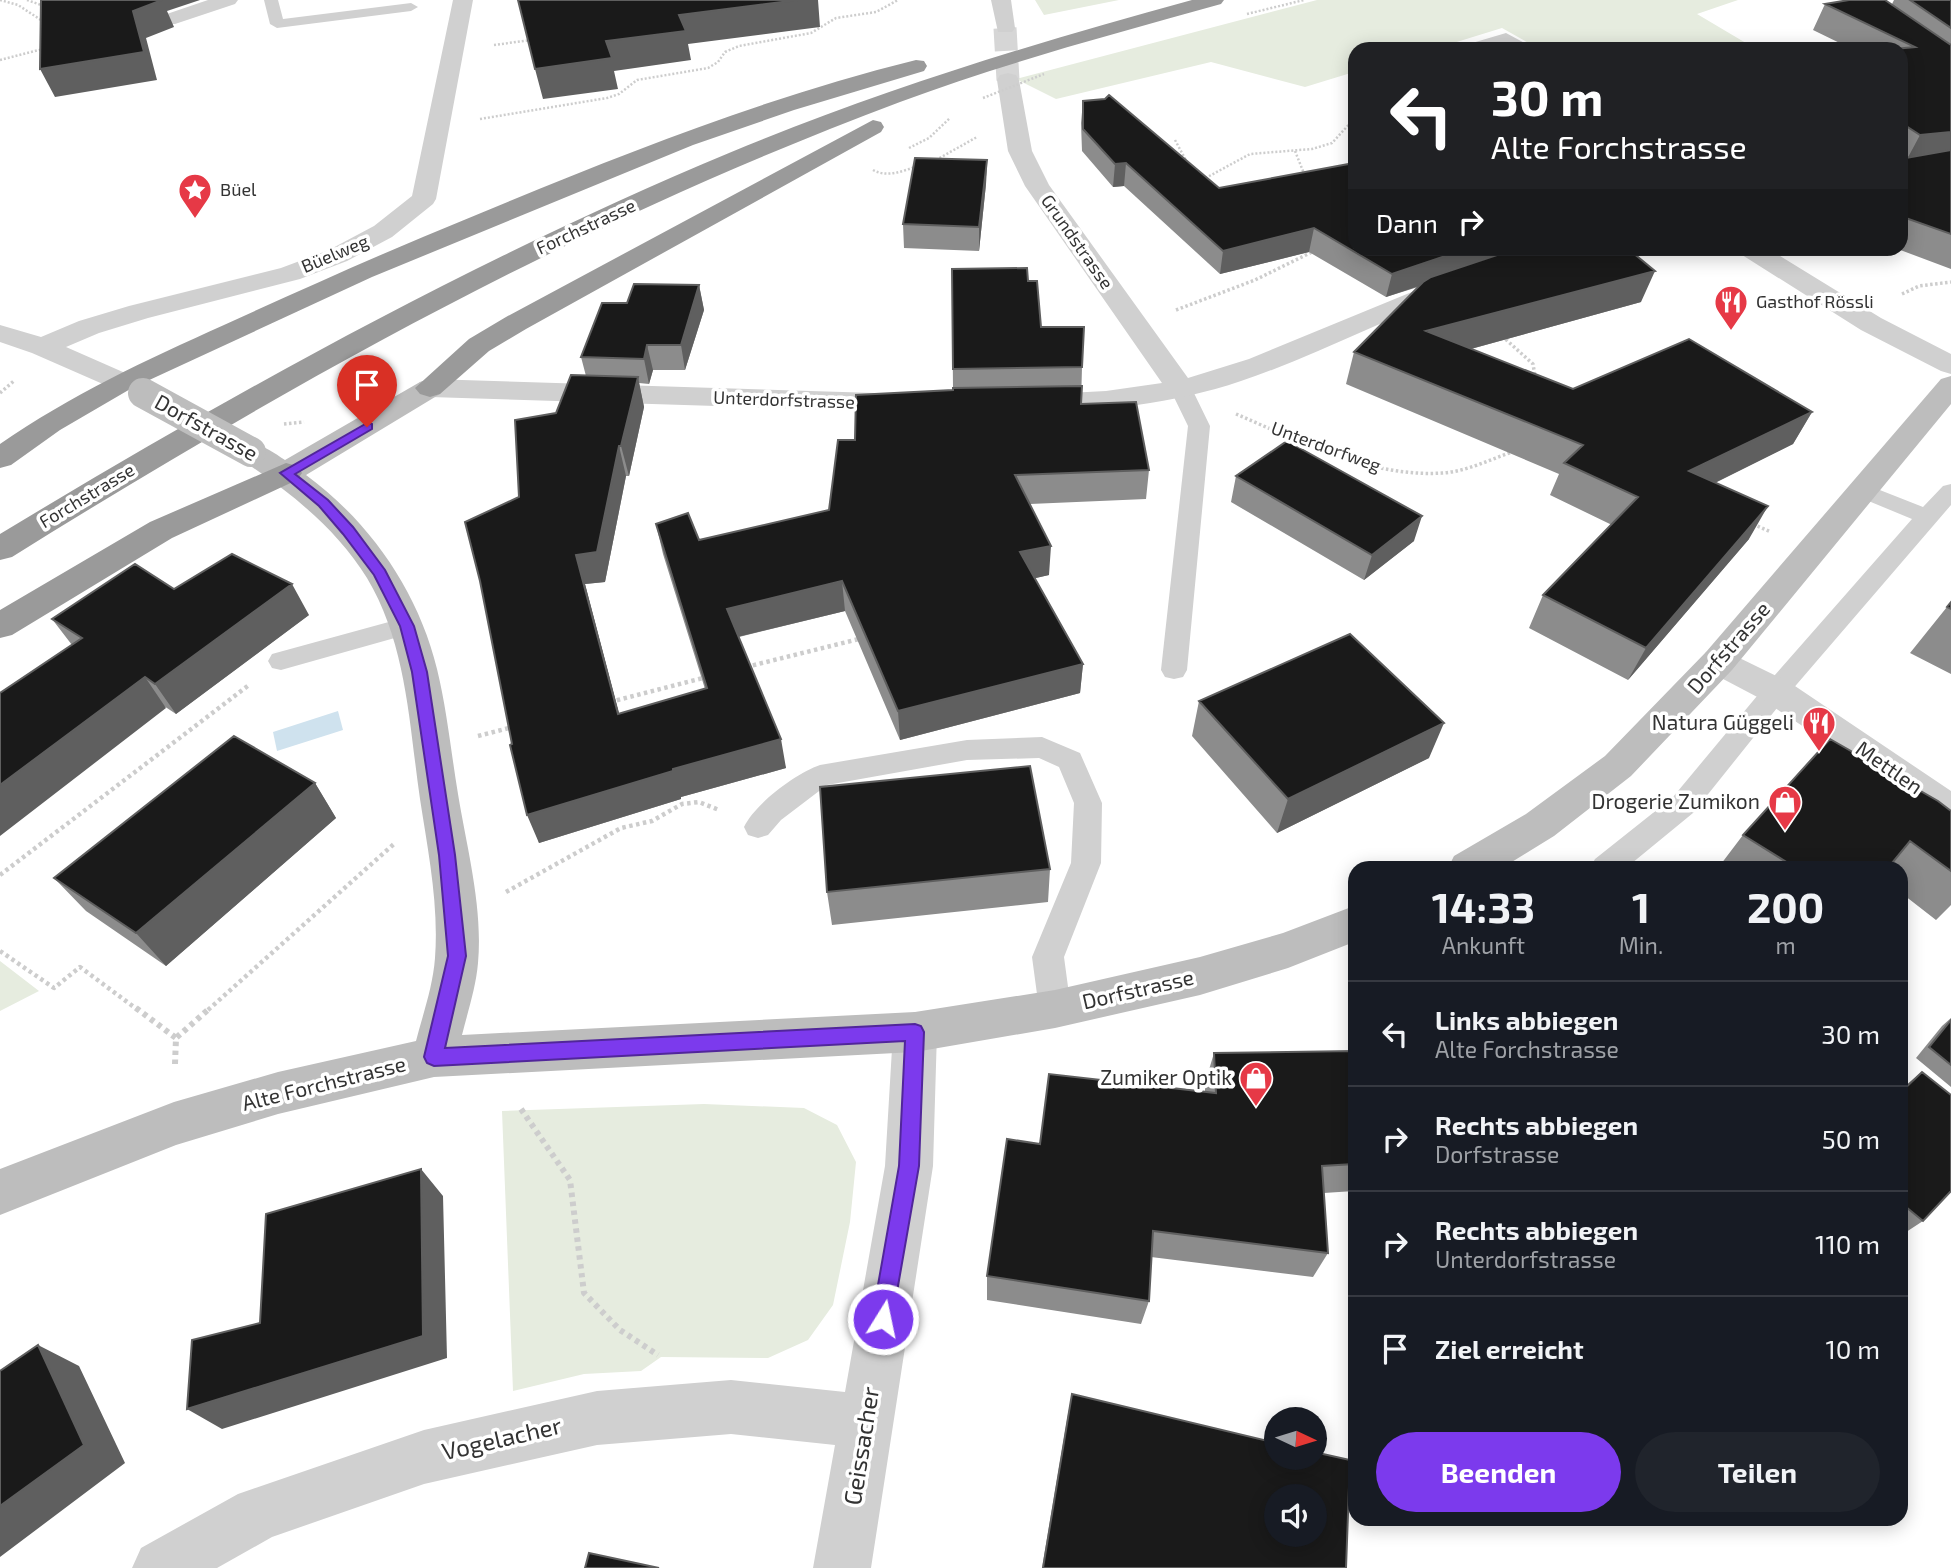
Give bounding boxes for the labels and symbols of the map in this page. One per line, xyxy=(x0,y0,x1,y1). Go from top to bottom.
place icon: Büel xyxy=(176,171,214,220)
place label: Büel xyxy=(220,178,257,200)
street label: Grundstrasse xyxy=(1037,190,1119,293)
street label: Forchstrasse xyxy=(532,194,639,259)
street label: Büelweg xyxy=(298,229,371,277)
restaurant icon: Gasthof Rössli xyxy=(1712,283,1750,332)
place label: Gasthof Rössli xyxy=(1756,290,1874,312)
pin xyxy=(337,355,397,427)
street label: Unterdorfstrasse xyxy=(713,386,855,412)
street label: Dorfstrasse xyxy=(151,388,262,465)
street label: Unterdorfweg xyxy=(1269,416,1384,476)
street label: Forchstrasse xyxy=(35,458,138,532)
street label: Dorfstrasse xyxy=(1681,596,1775,698)
restaurant icon: Natura Güggeli xyxy=(1800,704,1838,753)
place label: Natura Güggeli xyxy=(1652,709,1794,734)
street label: Mettlen xyxy=(1852,735,1928,799)
shop icon: Drogerie Zumikon xyxy=(1766,783,1804,832)
place label: Drogerie Zumikon xyxy=(1592,788,1760,813)
street label: Dorfstrasse xyxy=(1080,964,1196,1013)
street label: Alte Forchstrasse xyxy=(239,1050,408,1115)
shop icon: Zumiker Optik xyxy=(1237,1059,1275,1108)
place label: Zumiker Optik xyxy=(1100,1064,1232,1089)
position arrow xyxy=(846,1282,920,1356)
street label: Geissacher xyxy=(837,1384,884,1507)
north arrow xyxy=(1264,1407,1326,1470)
street label: Vogelacher xyxy=(439,1410,565,1465)

